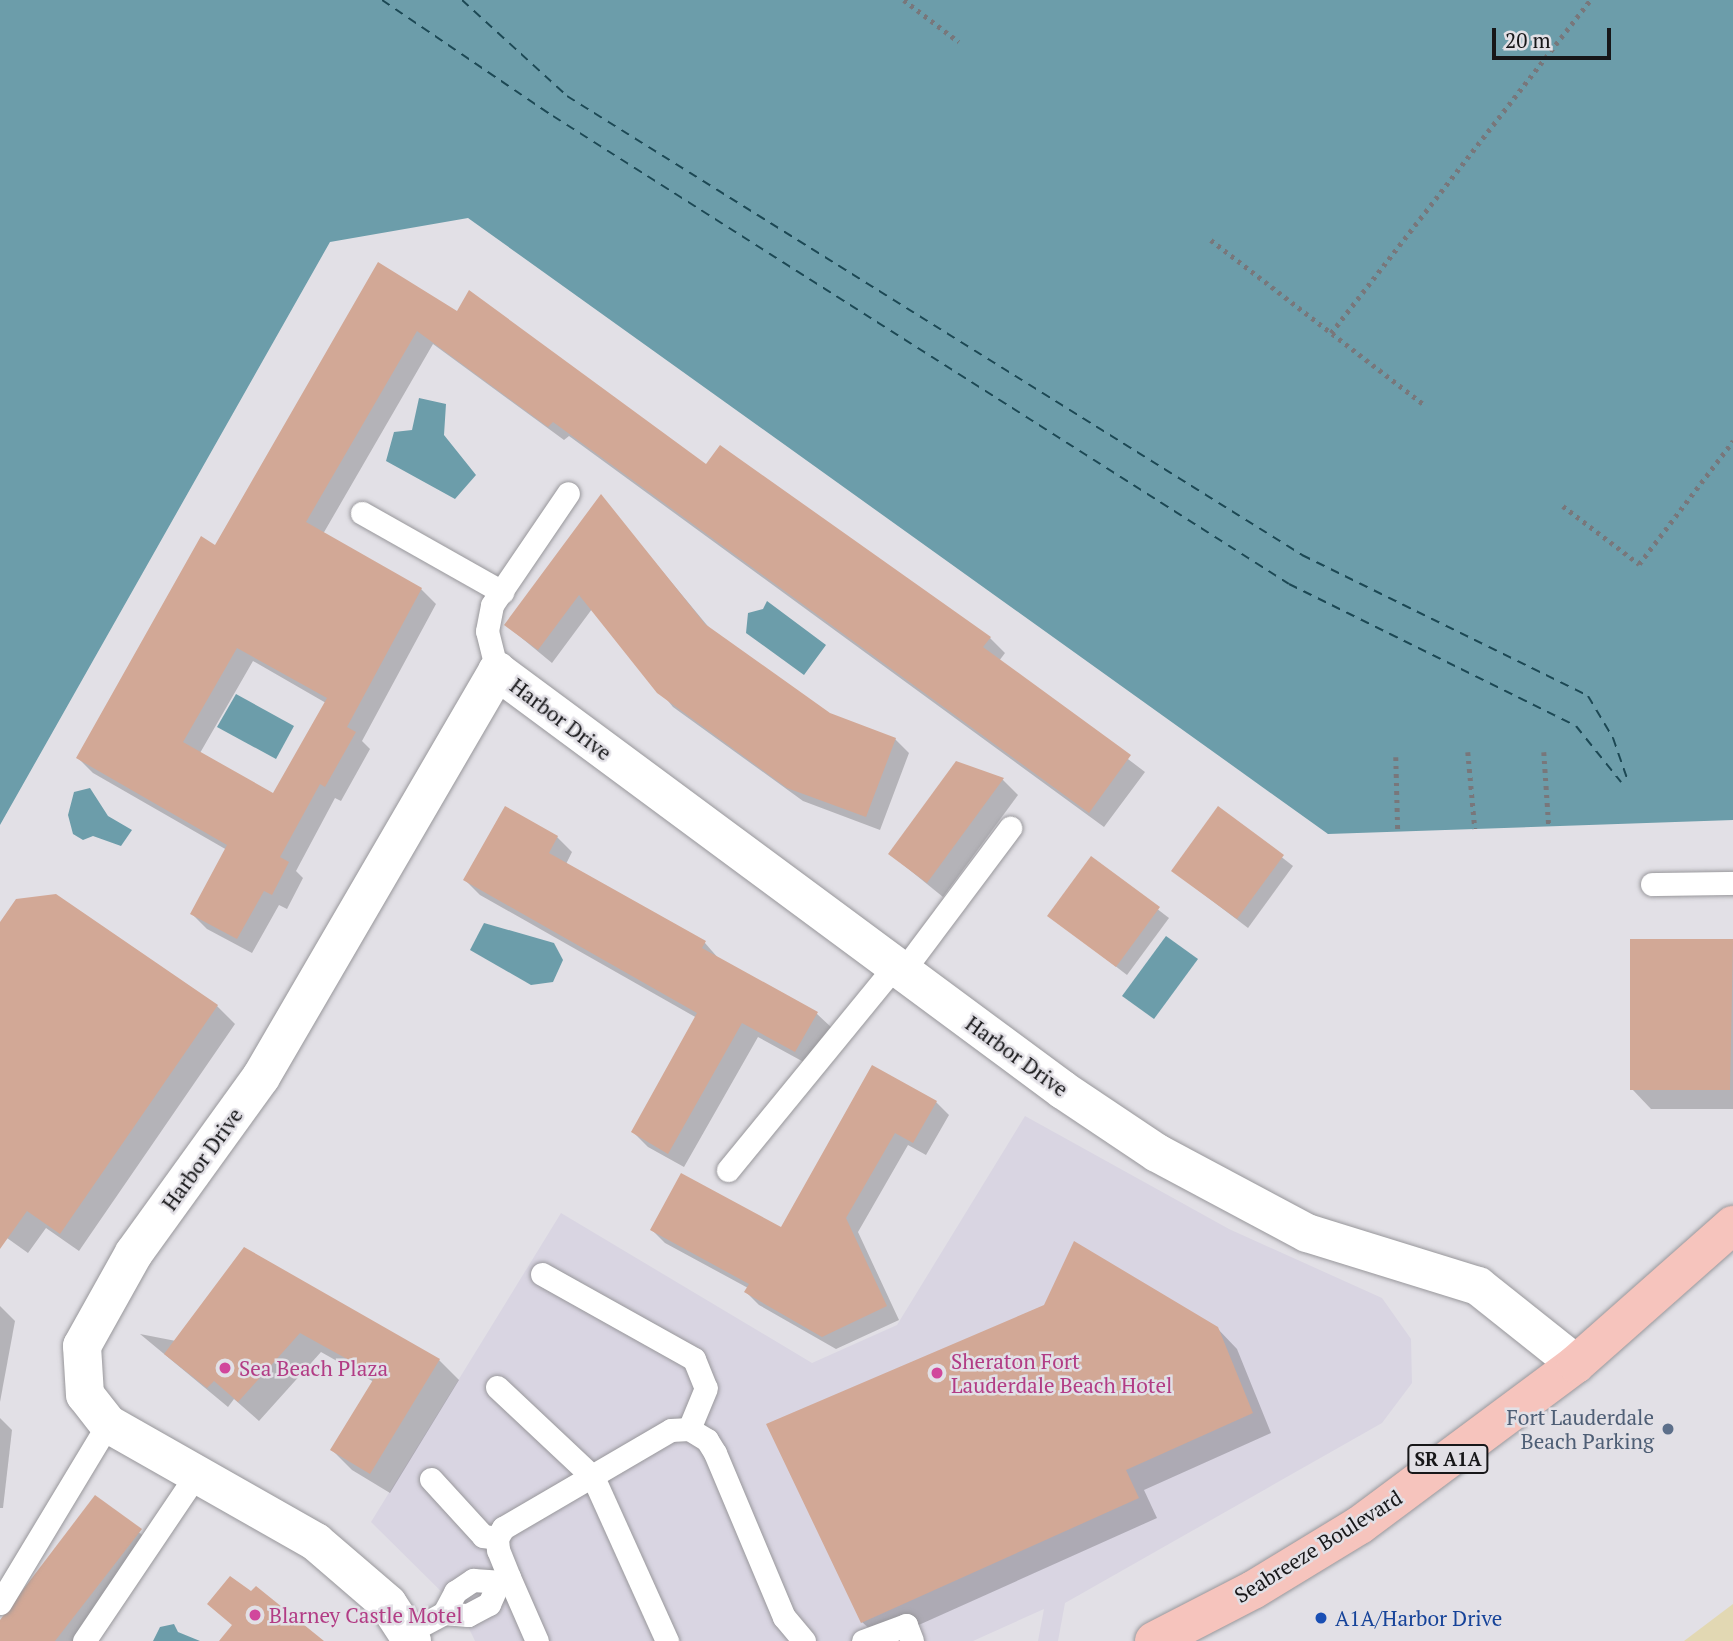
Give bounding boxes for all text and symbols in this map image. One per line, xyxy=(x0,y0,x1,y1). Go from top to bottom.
scale bar xyxy=(1495,14,1614,58)
text: 20 m xyxy=(1505,26,1551,54)
street label: Harbor Drive xyxy=(505,673,617,765)
street label: Harbor Drive xyxy=(961,1010,1073,1102)
street label: Harbor Drive xyxy=(156,1103,248,1215)
place label: Sheraton Fort Lauderdale Beach Hotel xyxy=(951,1348,1172,1398)
place label: Sea Beach Plaza xyxy=(239,1355,388,1381)
marker: Sea Beach Plaza xyxy=(217,1360,233,1376)
marker: Sheraton Fort Lauderdale Beach Hotel xyxy=(929,1365,945,1381)
place label: Fort Lauderdale Beach Parking xyxy=(1506,1404,1654,1454)
marker: Fort Lauderdale Beach Parking xyxy=(1660,1421,1676,1437)
road number: SR A1A xyxy=(1406,1443,1490,1474)
street label: Seabreeze Boulevard xyxy=(1230,1484,1406,1608)
place label: Blarney Castle Motel xyxy=(269,1602,463,1628)
place label: A1A/Harbor Drive xyxy=(1335,1605,1502,1631)
marker: Blarney Castle Motel xyxy=(247,1607,263,1623)
marker: A1A/Harbor Drive xyxy=(1313,1610,1329,1626)

